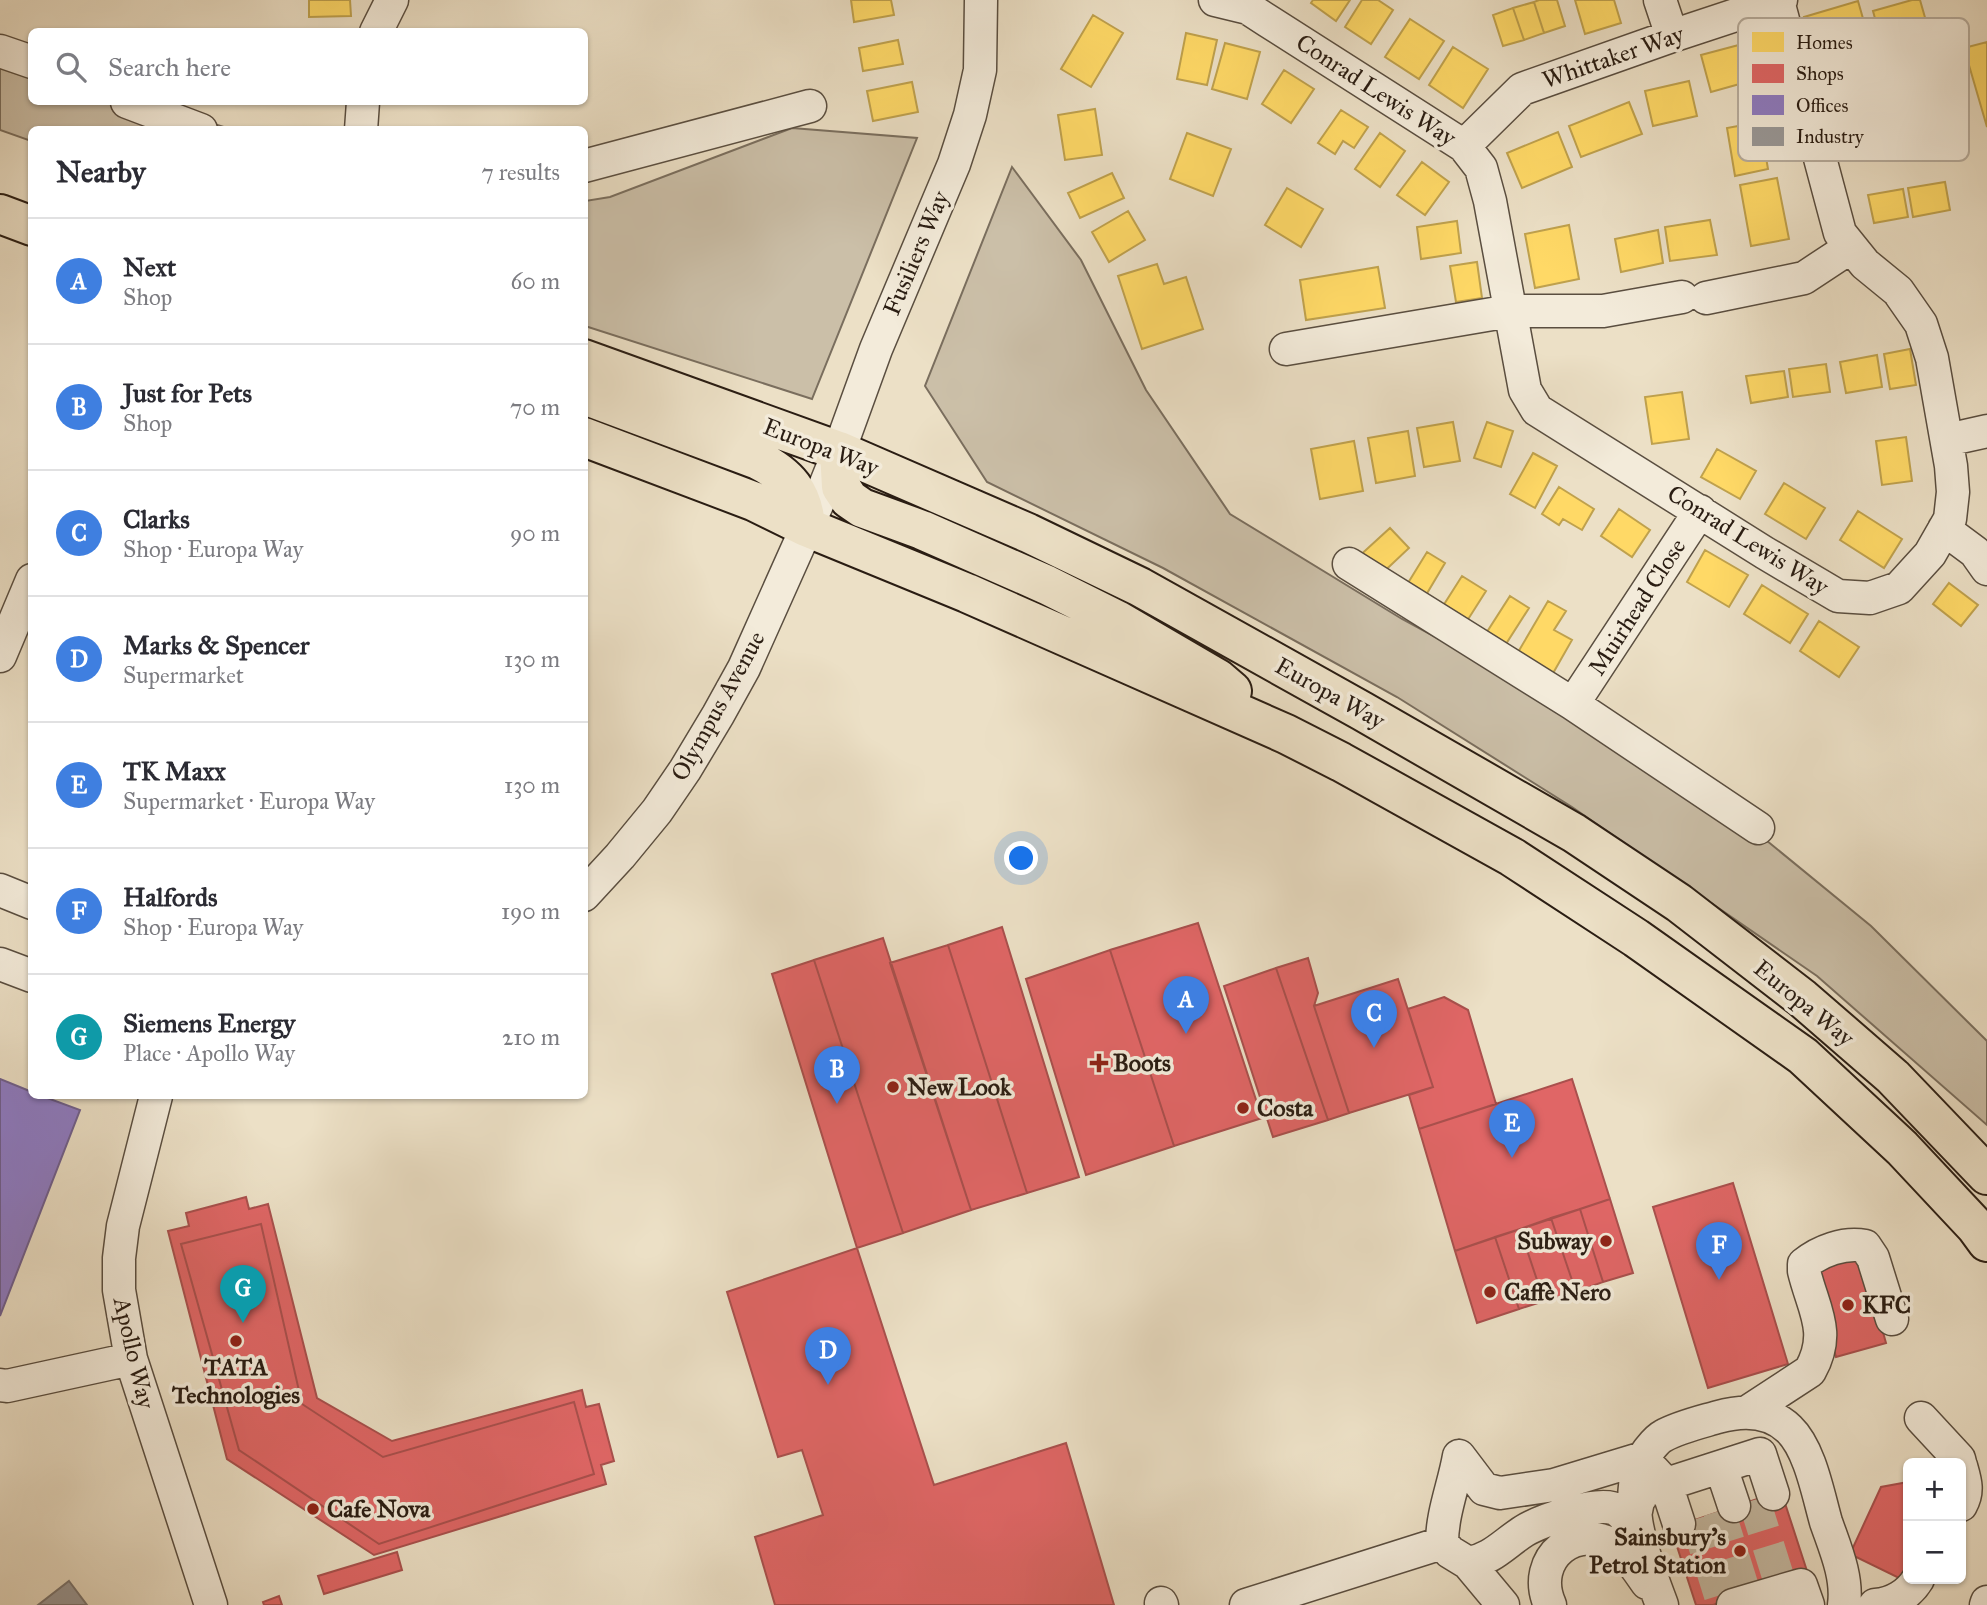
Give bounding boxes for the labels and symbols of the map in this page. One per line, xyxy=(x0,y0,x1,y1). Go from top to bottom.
legend xyxy=(1738,18,1969,161)
street label: Whittaker Way xyxy=(1538,19,1688,95)
street label: Conrad Lewis Way xyxy=(1290,27,1462,153)
text: Homes xyxy=(1796,31,1853,54)
text: Shops xyxy=(1796,62,1844,85)
text: Offices xyxy=(1796,94,1848,117)
text: Industry xyxy=(1796,125,1865,148)
street label: Fusiliers Way xyxy=(876,186,956,320)
street label: Europa Way xyxy=(759,411,884,483)
street label: Conrad Lewis Way xyxy=(1662,478,1835,602)
street label: Muirhead Close xyxy=(1582,533,1692,681)
street label: Olympus Avenue xyxy=(664,626,772,786)
street label: Europa Way xyxy=(1270,651,1391,736)
your location xyxy=(1004,841,1038,875)
street label: Europa Way xyxy=(1747,953,1861,1053)
pin: A xyxy=(1163,976,1209,1034)
pin: C xyxy=(1351,990,1397,1048)
pin: B xyxy=(814,1046,860,1104)
place label: Boots xyxy=(1113,1048,1171,1078)
marker: Boots xyxy=(1091,1055,1107,1071)
place label: New Look xyxy=(907,1072,1012,1102)
marker: New Look xyxy=(885,1079,901,1095)
place label: Costa xyxy=(1257,1093,1314,1123)
marker: Costa xyxy=(1235,1100,1251,1116)
pin: E xyxy=(1489,1100,1535,1158)
pin: F xyxy=(1696,1222,1742,1280)
place label: Subway xyxy=(1517,1226,1594,1256)
marker: Subway xyxy=(1598,1233,1614,1249)
pin: G xyxy=(220,1265,266,1323)
place label: Caffè Nero xyxy=(1504,1277,1611,1307)
marker: Caffè Nero xyxy=(1482,1284,1498,1300)
place label: KFC xyxy=(1862,1290,1911,1320)
street label: Apollo Way xyxy=(106,1293,162,1412)
marker: KFC xyxy=(1840,1297,1856,1313)
pin: D xyxy=(805,1327,851,1385)
marker: TATA Technologies xyxy=(228,1333,244,1349)
place label: TATA Technologies xyxy=(171,1352,300,1410)
place label: Cafe Nova xyxy=(327,1494,431,1524)
marker: Cafe Nova xyxy=(305,1501,321,1517)
place label: Sainsbury's Petrol Station xyxy=(1589,1522,1726,1580)
marker: Sainsbury's Petrol Station xyxy=(1732,1543,1748,1559)

